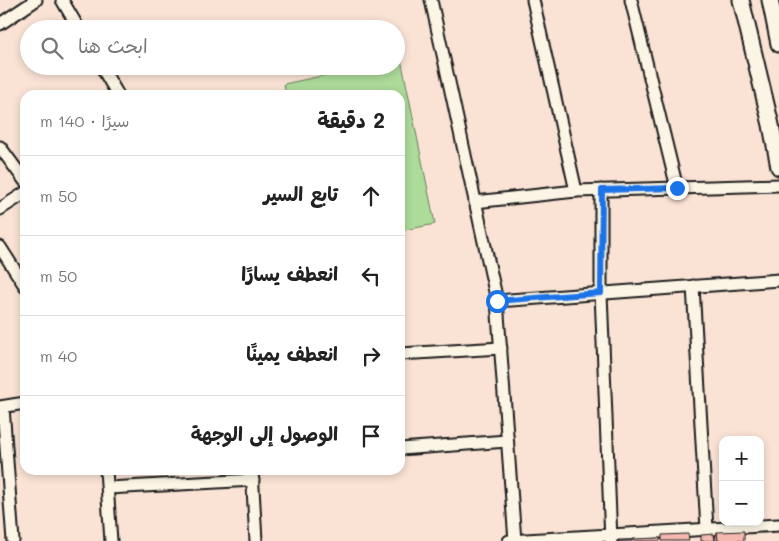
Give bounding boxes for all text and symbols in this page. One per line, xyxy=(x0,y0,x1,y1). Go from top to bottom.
search box xyxy=(20,20,405,75)
text: ابحث هنا xyxy=(78,33,148,58)
icon: search xyxy=(38,34,66,62)
text: 2 دقيقة xyxy=(317,106,385,133)
text: سيرًا · 140 m xyxy=(40,110,129,131)
route end xyxy=(666,177,689,200)
text: تابع السير xyxy=(263,181,338,206)
icon: ahead xyxy=(357,182,385,210)
text: 50 m xyxy=(40,185,77,206)
text: انعطف يسارًا xyxy=(241,261,338,286)
icon: left xyxy=(357,262,385,290)
text: 50 m xyxy=(40,265,77,286)
route start xyxy=(486,290,509,313)
text: انعطف يمينًا xyxy=(246,341,338,366)
icon: right xyxy=(357,342,385,370)
text: 40 m xyxy=(40,345,77,366)
text: الوصول إلى الوجهة xyxy=(191,421,338,446)
icon: arrive xyxy=(357,422,385,450)
map controls xyxy=(719,436,764,526)
button: + xyxy=(719,436,764,481)
button: − xyxy=(719,481,764,526)

